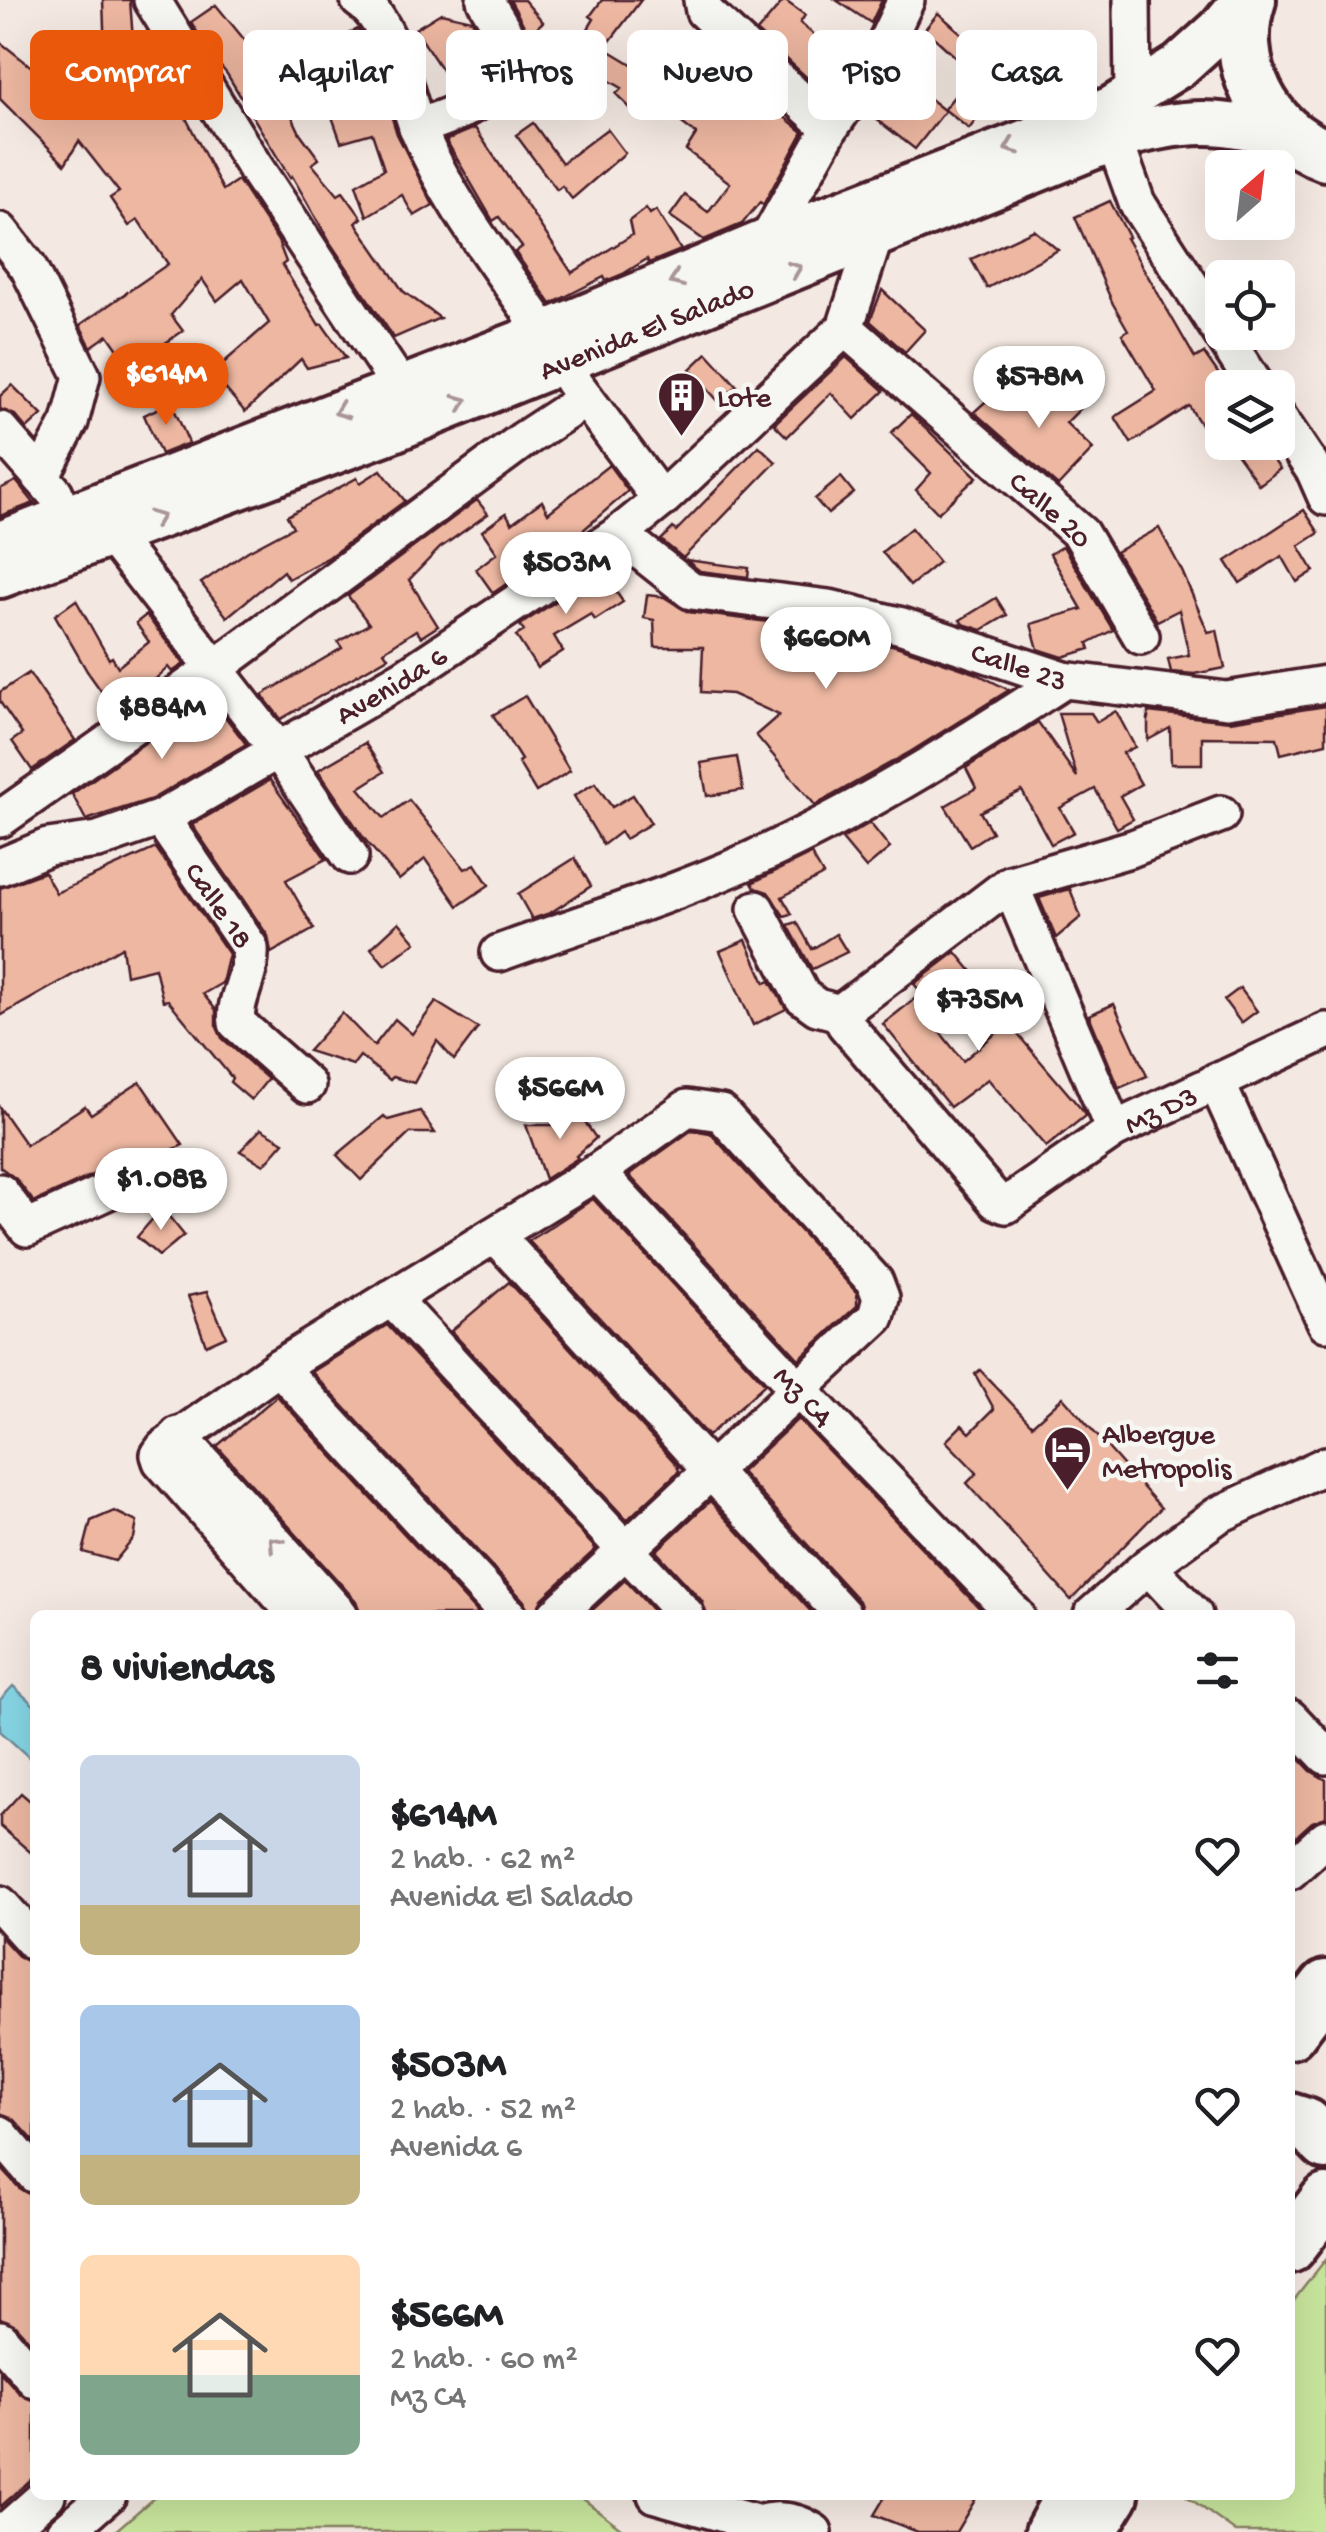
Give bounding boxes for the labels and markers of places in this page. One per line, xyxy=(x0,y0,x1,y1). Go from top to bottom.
pin: $614M xyxy=(96,343,236,428)
pin: $578M xyxy=(969,346,1109,431)
building icon: Lote xyxy=(656,370,708,438)
place label: Lote xyxy=(717,383,772,418)
pin: $503M xyxy=(496,532,636,617)
pin: $660M xyxy=(756,607,896,692)
pin: $884M xyxy=(92,677,232,762)
pin: $735M xyxy=(909,969,1049,1054)
pin: $566M xyxy=(490,1057,630,1142)
pin: $1.08B xyxy=(80,1148,242,1233)
place label: Albergue Metropolis xyxy=(1102,1420,1232,1489)
hotel icon: Albergue Metropolis xyxy=(1041,1424,1093,1492)

